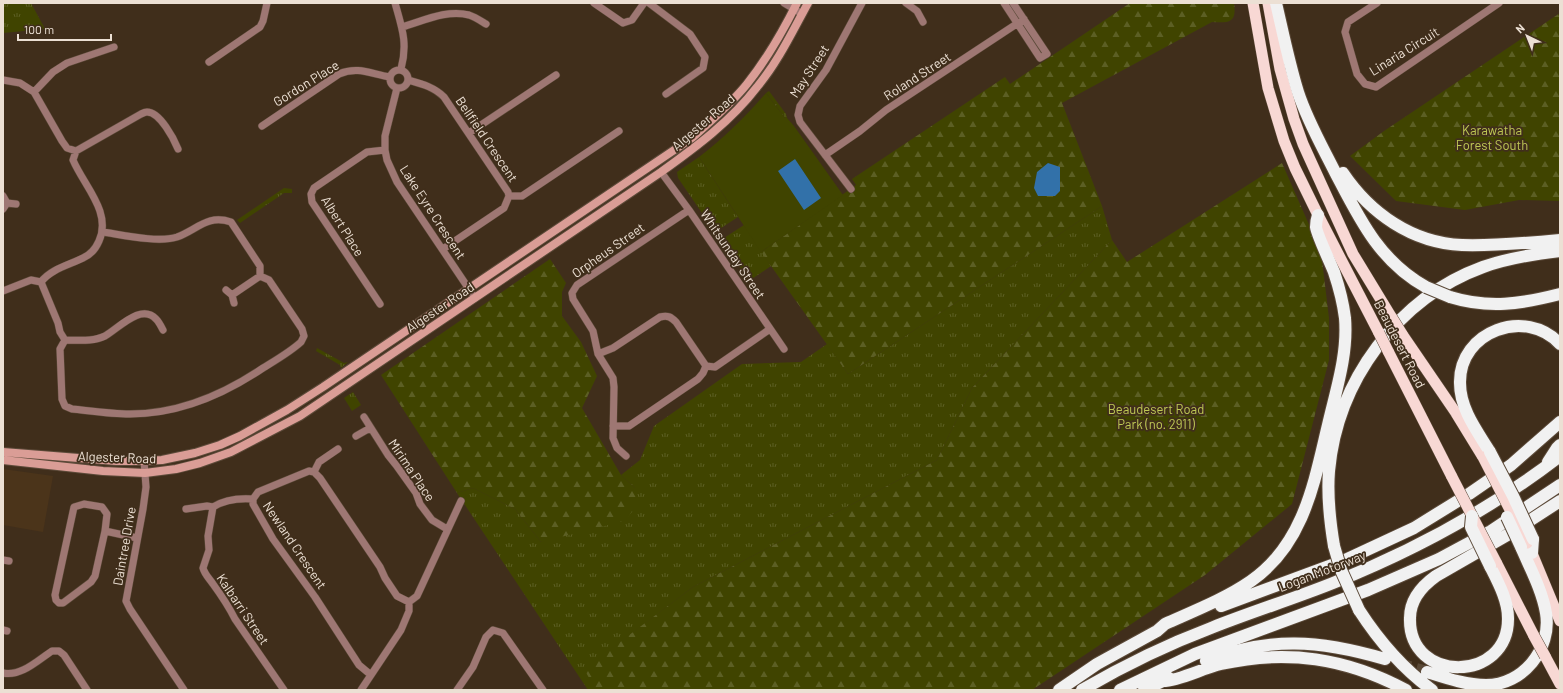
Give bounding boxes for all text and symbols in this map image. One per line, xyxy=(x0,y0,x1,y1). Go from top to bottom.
scale bar xyxy=(18,16,111,42)
north arrow xyxy=(1507,16,1547,56)
text: N xyxy=(1513,21,1527,36)
text: 100 m xyxy=(24,22,54,36)
street label: Linaria Circuit xyxy=(1366,23,1442,79)
street label: May Street xyxy=(786,42,832,100)
street label: Roland Street xyxy=(880,48,954,104)
street label: Gordon Place xyxy=(270,56,342,110)
street label: Algester Road xyxy=(668,90,738,154)
street label: Bellfield Crescent xyxy=(453,93,521,185)
park label: Karawatha Forest South xyxy=(1456,122,1528,153)
street label: Lake Eyre Crescent xyxy=(397,162,469,262)
street label: Albert Place xyxy=(318,193,368,259)
street label: Whitsunday Street xyxy=(697,206,769,302)
street label: Orpheus Street xyxy=(569,219,647,281)
street label: Algester Road xyxy=(403,278,477,336)
street label: Beaudesert Road xyxy=(1371,297,1429,391)
park label: Beaudesert Road Park (no. 2911) xyxy=(1108,401,1204,432)
street label: Mirima Place xyxy=(385,436,439,504)
street label: Algester Road xyxy=(78,448,156,466)
street label: Newland Crescent xyxy=(260,498,330,592)
street label: Daintree Drive xyxy=(109,505,139,587)
street label: Logan Motorway xyxy=(1276,547,1368,595)
street label: Kalbarri Street xyxy=(213,570,273,648)

